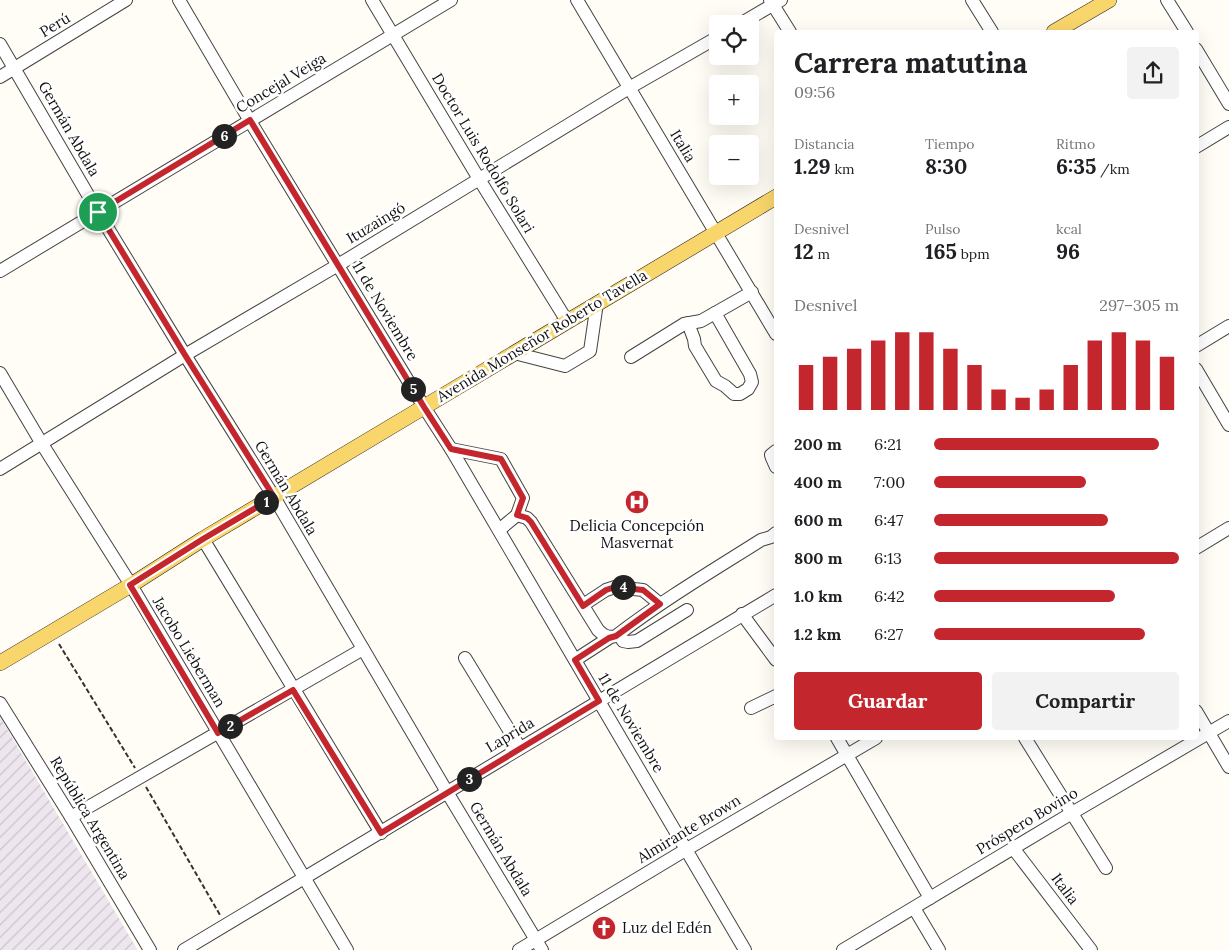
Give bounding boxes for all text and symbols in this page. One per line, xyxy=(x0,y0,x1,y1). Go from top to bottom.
street label: Perú xyxy=(36,8,74,41)
map controls xyxy=(709,15,759,185)
button: locate xyxy=(709,15,759,65)
text: Carrera matutina xyxy=(794,45,1027,81)
button: share xyxy=(1127,47,1179,99)
street label: Concejal Veiga xyxy=(232,48,329,117)
street label: Doctor Luis Rodolfo Solari xyxy=(428,69,539,236)
button: + xyxy=(709,75,759,125)
street label: Germán Abdala xyxy=(34,78,105,180)
text: 09:56 xyxy=(794,82,835,102)
pin: 6 xyxy=(212,124,236,148)
street label: Italia xyxy=(666,126,701,166)
text: 6 xyxy=(220,127,229,145)
button: − xyxy=(709,135,759,185)
text: Distancia xyxy=(794,135,855,153)
text: Tiempo xyxy=(925,135,975,153)
text: Ritmo xyxy=(1056,135,1095,153)
text: 1.29 xyxy=(794,153,831,180)
text: 8:30 xyxy=(925,153,967,180)
text: 6:35 xyxy=(1056,153,1096,180)
text: km xyxy=(831,160,854,178)
text: /km xyxy=(1096,160,1130,178)
pin xyxy=(77,191,119,233)
icon: arrive xyxy=(84,198,112,226)
street label: Ituzaingó xyxy=(343,198,409,248)
text: Desnivel xyxy=(794,220,849,238)
text: Pulso xyxy=(925,220,960,238)
text: kcal xyxy=(1056,220,1082,238)
text: 12 xyxy=(794,238,814,265)
text: 165 xyxy=(925,238,957,265)
text: 96 xyxy=(1056,238,1080,265)
text: m xyxy=(814,245,830,263)
text: bpm xyxy=(957,245,990,263)
street label: 11 de Noviembre xyxy=(348,258,423,364)
street label: Avenida Monseñor Roberto Tavella xyxy=(432,265,651,407)
text: Desnivel xyxy=(794,295,857,315)
text: 297–305 m xyxy=(1099,295,1179,315)
pin: 5 xyxy=(400,376,426,402)
text: 5 xyxy=(410,380,417,398)
text: 200 m xyxy=(794,434,842,454)
text: 6:21 xyxy=(874,434,902,454)
street label: Germán Abdala xyxy=(251,437,322,539)
text: 400 m xyxy=(794,472,842,492)
text: 7:00 xyxy=(874,472,905,492)
hospital icon: Delicia Concepción Masvernat xyxy=(624,489,650,515)
pin: 1 xyxy=(254,490,278,514)
text: 1 xyxy=(264,493,269,511)
text: 600 m xyxy=(794,510,842,530)
text: 6:47 xyxy=(874,510,903,530)
place label: Delicia Concepción Masvernat xyxy=(570,516,704,552)
text: 800 m xyxy=(794,548,842,568)
text: 6:13 xyxy=(874,548,902,568)
pin: 4 xyxy=(610,574,636,600)
text: 4 xyxy=(620,578,627,596)
text: 1.0 km xyxy=(794,586,843,606)
text: 6:42 xyxy=(874,586,905,606)
street label: Jacobo Lieberman xyxy=(148,592,230,711)
text: 1.2 km xyxy=(794,624,841,644)
text: 6:27 xyxy=(874,624,903,644)
street label: 11 de Noviembre xyxy=(594,670,669,776)
button: Guardar xyxy=(794,672,982,730)
button: Compartir xyxy=(992,672,1179,730)
street label: Laprida xyxy=(482,713,538,756)
pin: 2 xyxy=(218,714,242,738)
text: 2 xyxy=(227,717,234,735)
street label: República Argentina xyxy=(46,753,135,883)
pin: 3 xyxy=(456,766,482,792)
text: 3 xyxy=(466,770,473,788)
street label: Próspero Bovino xyxy=(973,783,1081,858)
street label: Almirante Brown xyxy=(633,790,744,867)
street label: Germán Abdala xyxy=(466,798,537,900)
street label: Italia xyxy=(1047,869,1083,908)
church icon: Luz del Edén xyxy=(591,915,617,941)
place label: Luz del Edén xyxy=(622,918,712,937)

